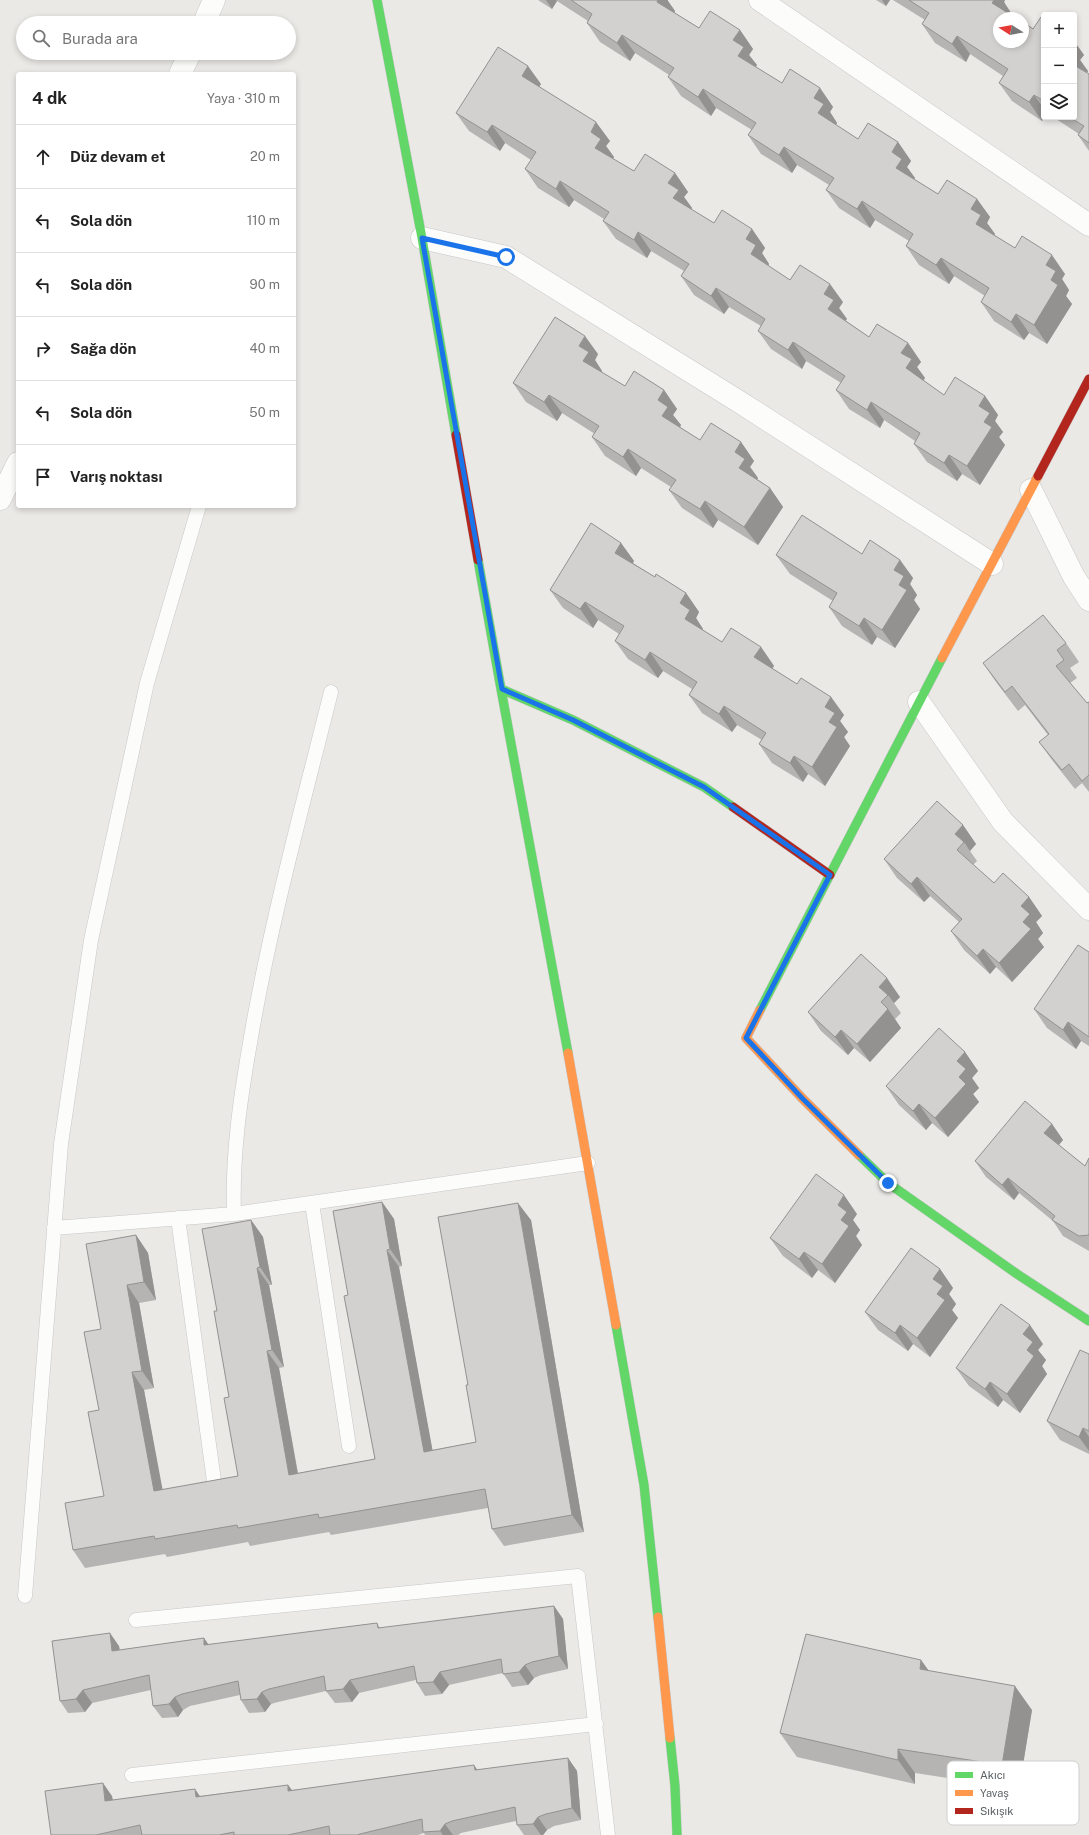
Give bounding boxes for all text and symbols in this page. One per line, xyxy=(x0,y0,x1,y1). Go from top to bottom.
north arrow xyxy=(993,12,1029,48)
map controls xyxy=(1041,12,1077,120)
button: + xyxy=(1041,12,1077,48)
search box xyxy=(16,16,296,60)
icon: search xyxy=(30,27,52,49)
text: Burada ara xyxy=(62,30,138,47)
button: − xyxy=(1041,48,1077,84)
button: layers xyxy=(1041,84,1077,120)
text: 4 dk xyxy=(32,88,67,108)
text: Yaya · 310 m xyxy=(207,91,280,106)
icon: ahead xyxy=(32,146,54,168)
text: Düz devam et xyxy=(70,148,165,165)
text: 20 m xyxy=(250,149,280,164)
icon: left xyxy=(32,210,54,232)
text: Sola dön xyxy=(70,212,132,229)
text: 110 m xyxy=(247,213,280,228)
route start xyxy=(497,248,515,266)
icon: left xyxy=(32,274,54,296)
text: Sola dön xyxy=(70,276,132,293)
text: 90 m xyxy=(250,277,280,292)
icon: right xyxy=(32,338,54,360)
text: Sağa dön xyxy=(70,340,136,357)
text: 40 m xyxy=(249,341,280,356)
icon: left xyxy=(32,402,54,424)
text: Sola dön xyxy=(70,404,132,421)
text: 50 m xyxy=(249,405,280,420)
icon: arrive xyxy=(32,466,54,488)
text: Varış noktası xyxy=(70,468,162,485)
route end xyxy=(879,1174,897,1192)
legend xyxy=(947,1761,1079,1825)
text: Akıcı xyxy=(980,1769,1005,1781)
text: Yavaş xyxy=(980,1787,1009,1800)
text: Sıkışık xyxy=(980,1805,1013,1818)

